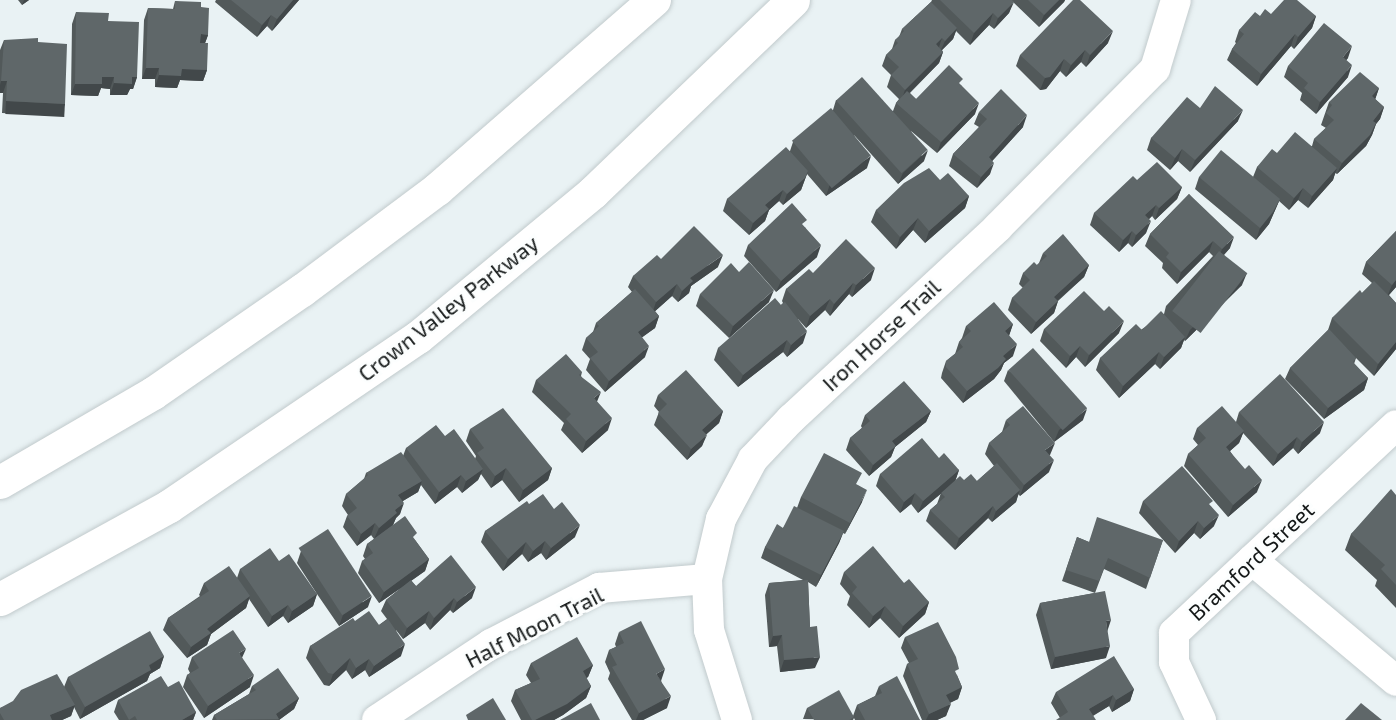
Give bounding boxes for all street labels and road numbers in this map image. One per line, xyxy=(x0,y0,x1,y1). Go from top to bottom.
street label: Crown Valley Parkway xyxy=(352,229,544,387)
street label: Iron Horse Trail xyxy=(816,274,946,396)
street label: Bramford Street xyxy=(1183,496,1319,626)
street label: Half Moon Trail xyxy=(460,581,608,673)

